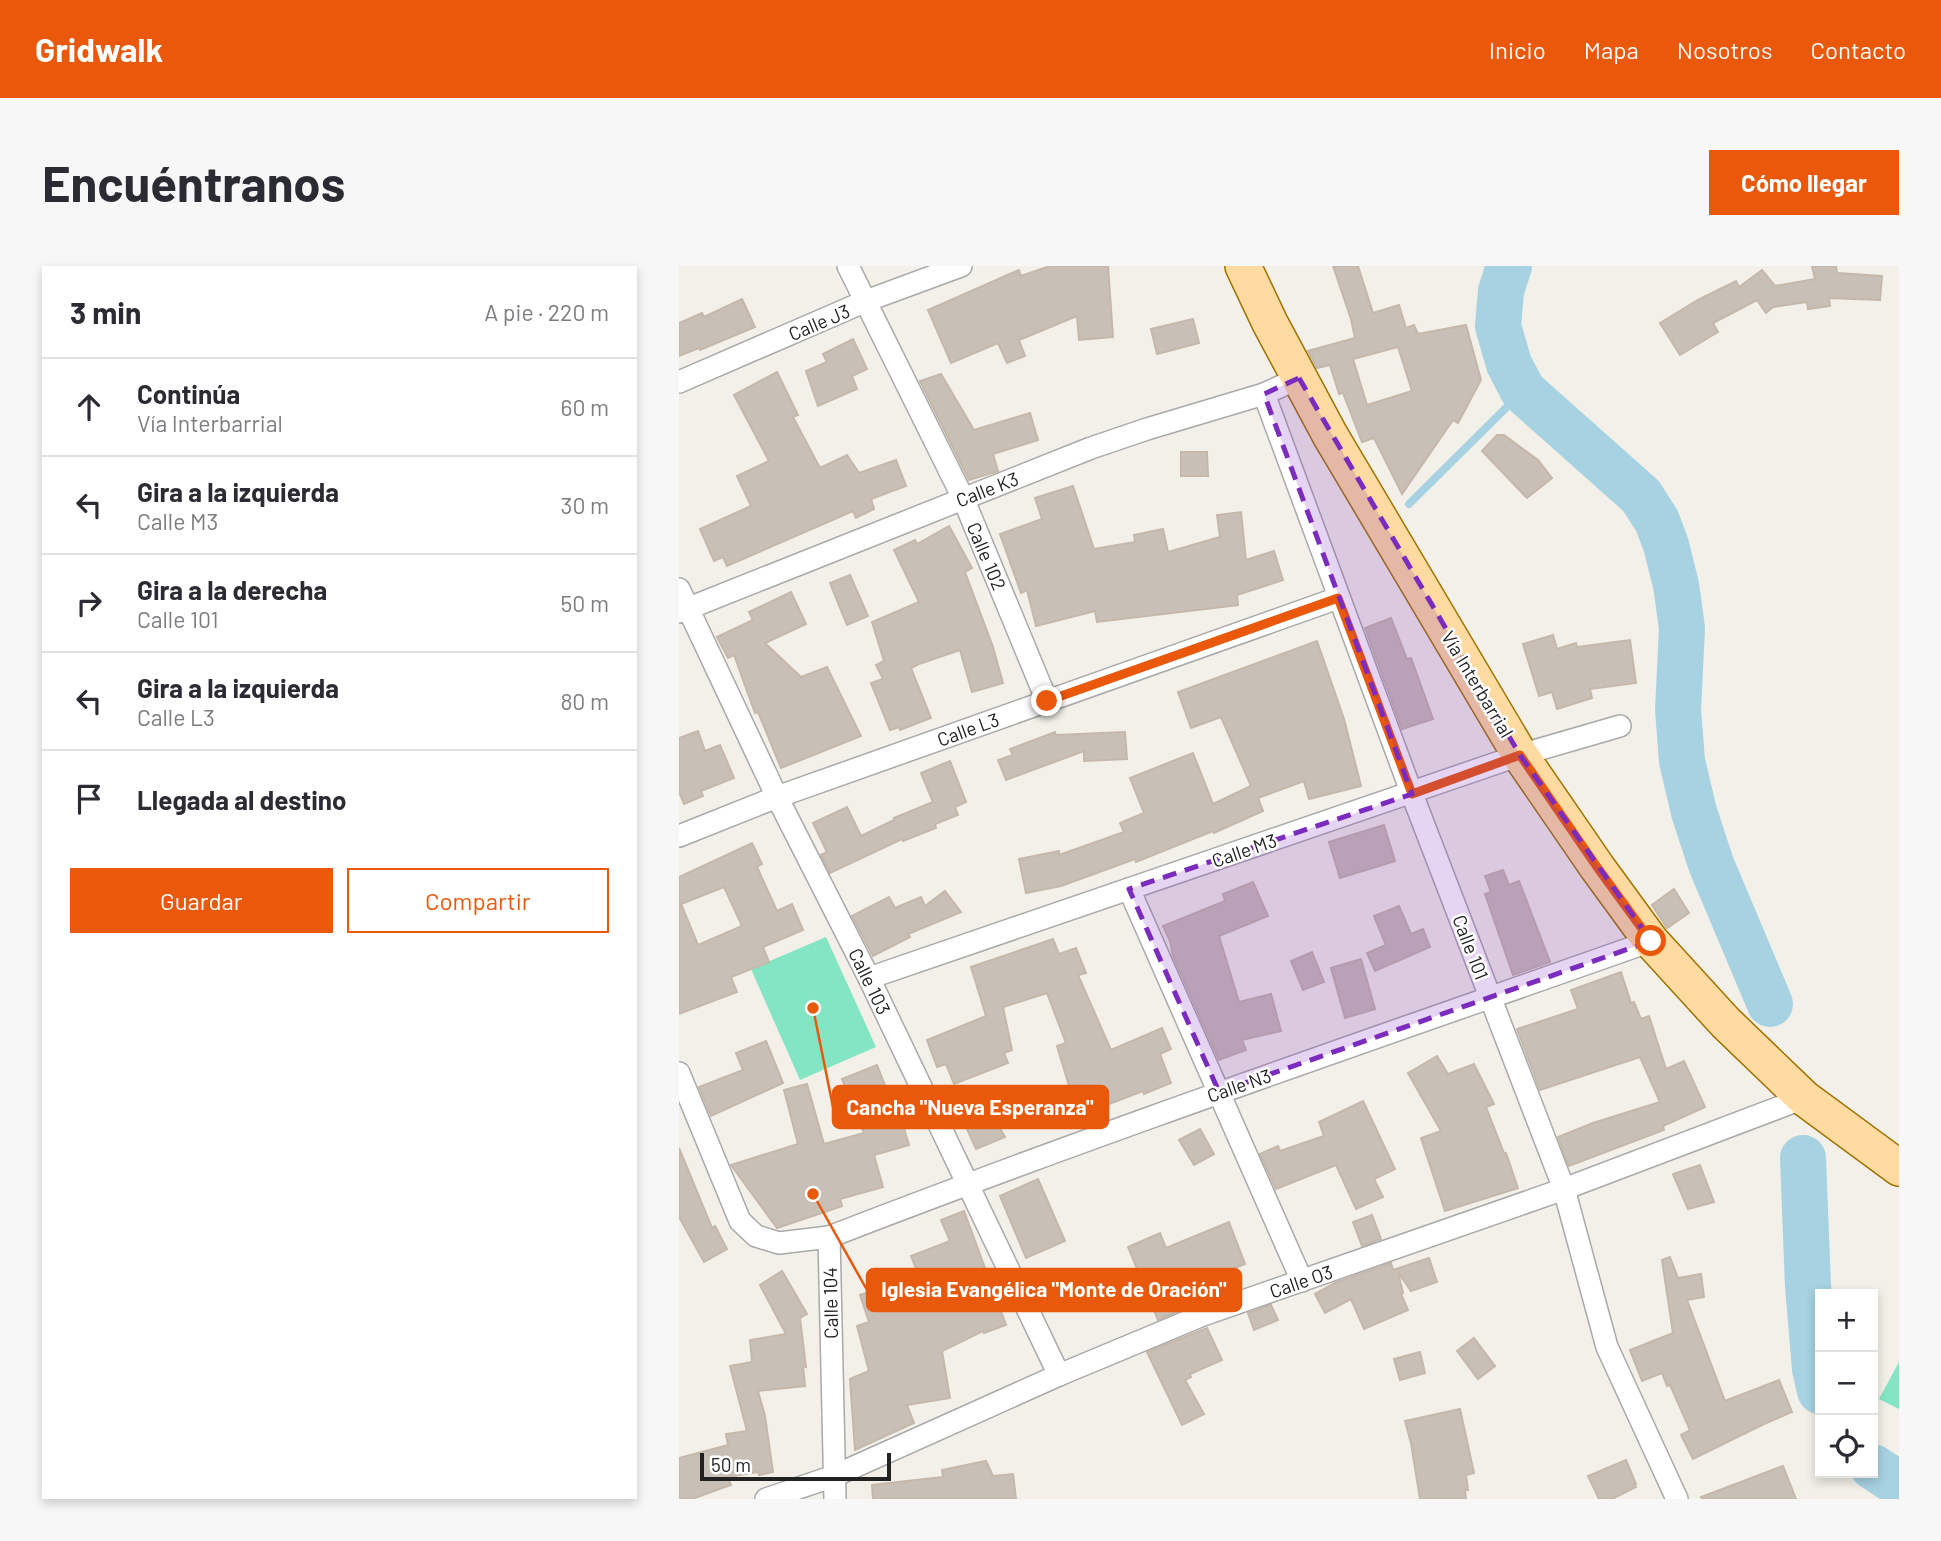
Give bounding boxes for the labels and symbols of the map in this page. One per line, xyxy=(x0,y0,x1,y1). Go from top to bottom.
street label: Calle J3 xyxy=(785,299,853,345)
street label: Calle K3 xyxy=(952,467,1022,511)
street label: Calle 102 xyxy=(962,519,1012,593)
street label: Vía Interbarrial xyxy=(1437,626,1519,742)
route end xyxy=(1031,685,1062,716)
street label: Calle L3 xyxy=(934,707,1002,751)
street label: Calle M3 xyxy=(1209,828,1279,872)
street label: Calle 101 xyxy=(1448,911,1494,983)
route start xyxy=(1635,925,1666,956)
street label: Calle 103 xyxy=(844,944,896,1018)
street label: Calle N3 xyxy=(1204,1063,1274,1107)
callout: Cancha "Nueva Esperanza" xyxy=(833,1086,1108,1128)
text: Cancha "Nueva Esperanza" xyxy=(846,1094,1094,1119)
street label: Calle O3 xyxy=(1266,1259,1336,1303)
street label: Calle 104 xyxy=(818,1267,842,1339)
callout: Iglesia Evangélica "Monte de Oración" xyxy=(867,1269,1241,1311)
text: Iglesia Evangélica "Monte de Oración" xyxy=(881,1276,1227,1301)
scale bar xyxy=(700,1450,891,1482)

